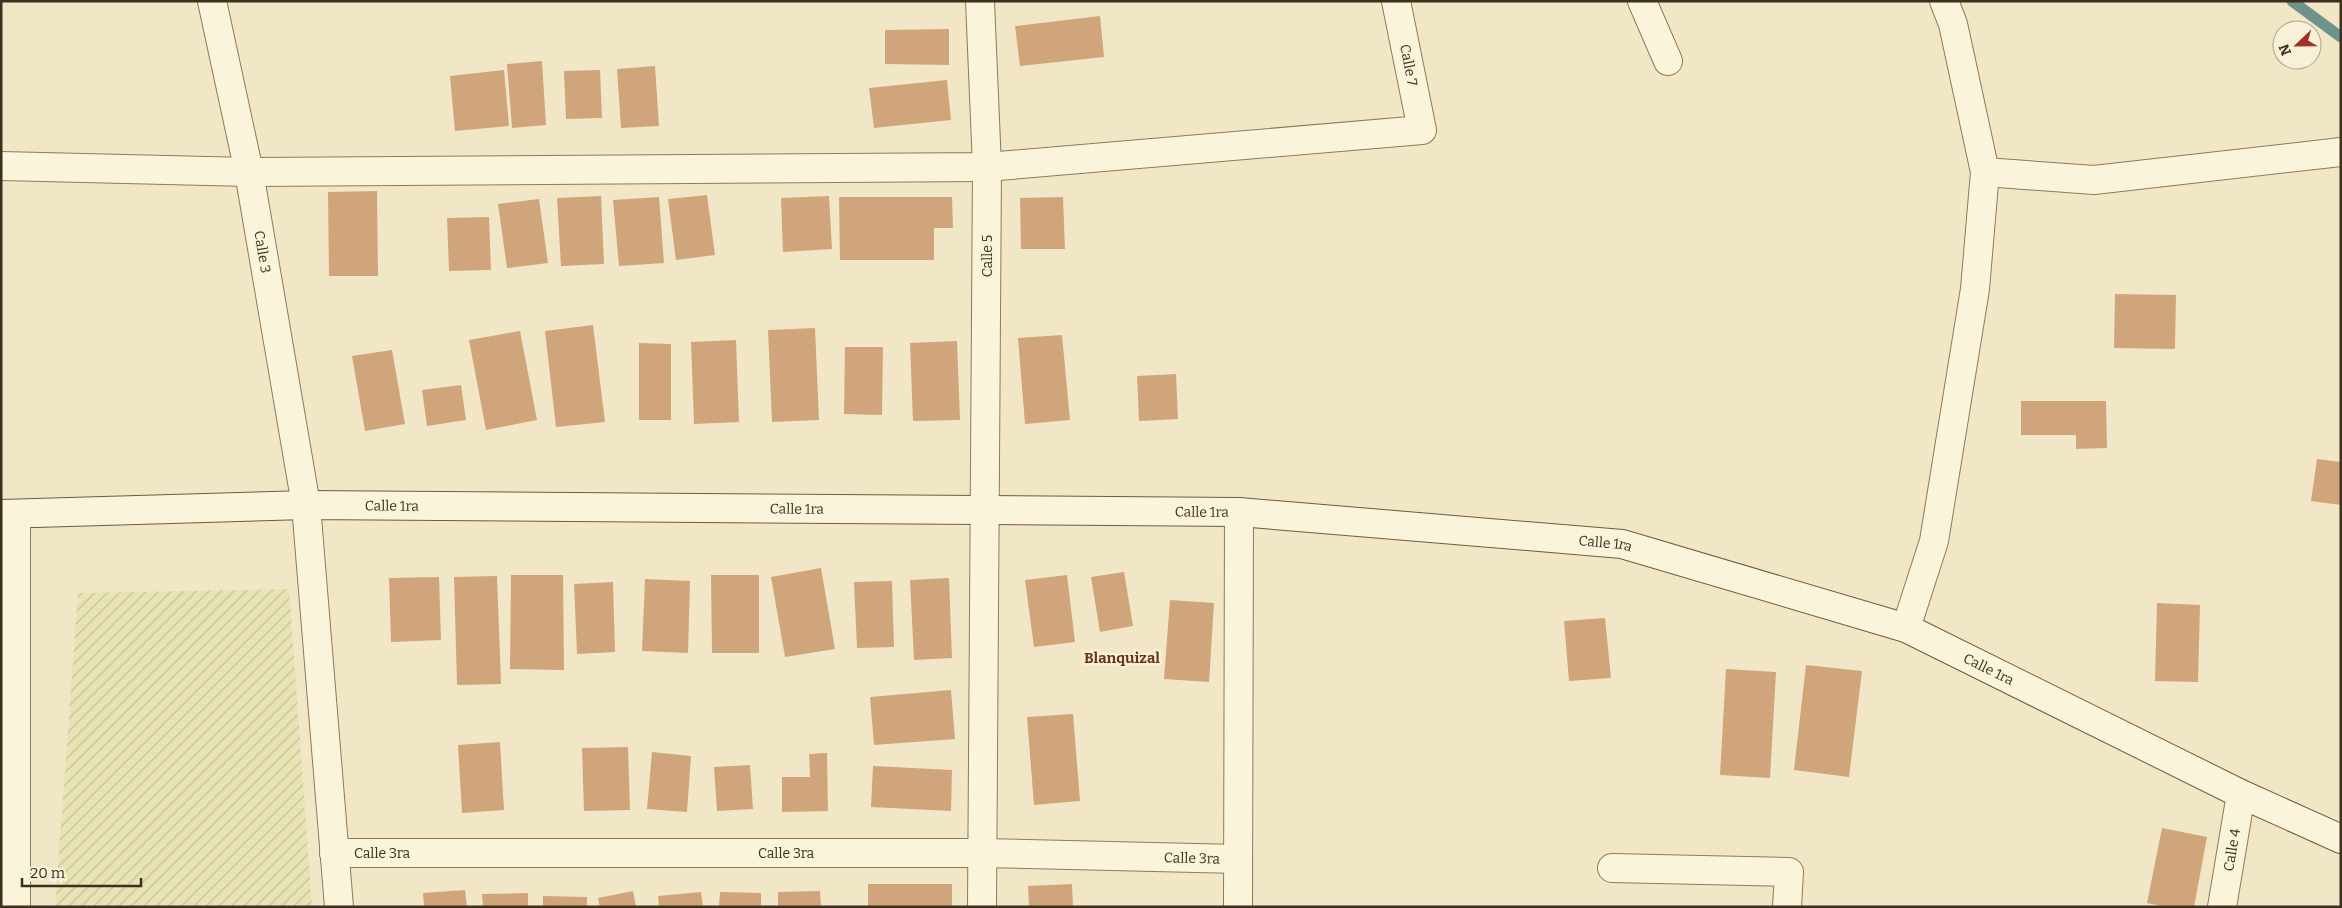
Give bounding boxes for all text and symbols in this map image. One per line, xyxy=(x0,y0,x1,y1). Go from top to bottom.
north arrow xyxy=(2272,20,2322,70)
text: N xyxy=(2275,41,2295,58)
street label: Calle 7 xyxy=(1396,43,1421,87)
street label: Calle 3 xyxy=(250,229,274,275)
street label: Calle 5 xyxy=(979,235,996,277)
street label: Calle 1ra xyxy=(365,497,419,515)
street label: Calle 1ra xyxy=(770,500,824,518)
street label: Calle 1ra xyxy=(1175,504,1229,521)
street label: Calle 1ra xyxy=(1578,532,1635,556)
district label: Blanquizal xyxy=(1084,649,1160,667)
street label: Calle 1ra xyxy=(1961,650,2017,689)
street label: Calle 4 xyxy=(2220,827,2244,873)
street label: Calle 3ra xyxy=(354,845,410,862)
street label: Calle 3ra xyxy=(758,845,814,862)
street label: Calle 3ra xyxy=(1164,849,1221,868)
scale bar xyxy=(22,856,141,888)
text: 20 m xyxy=(30,864,66,882)

